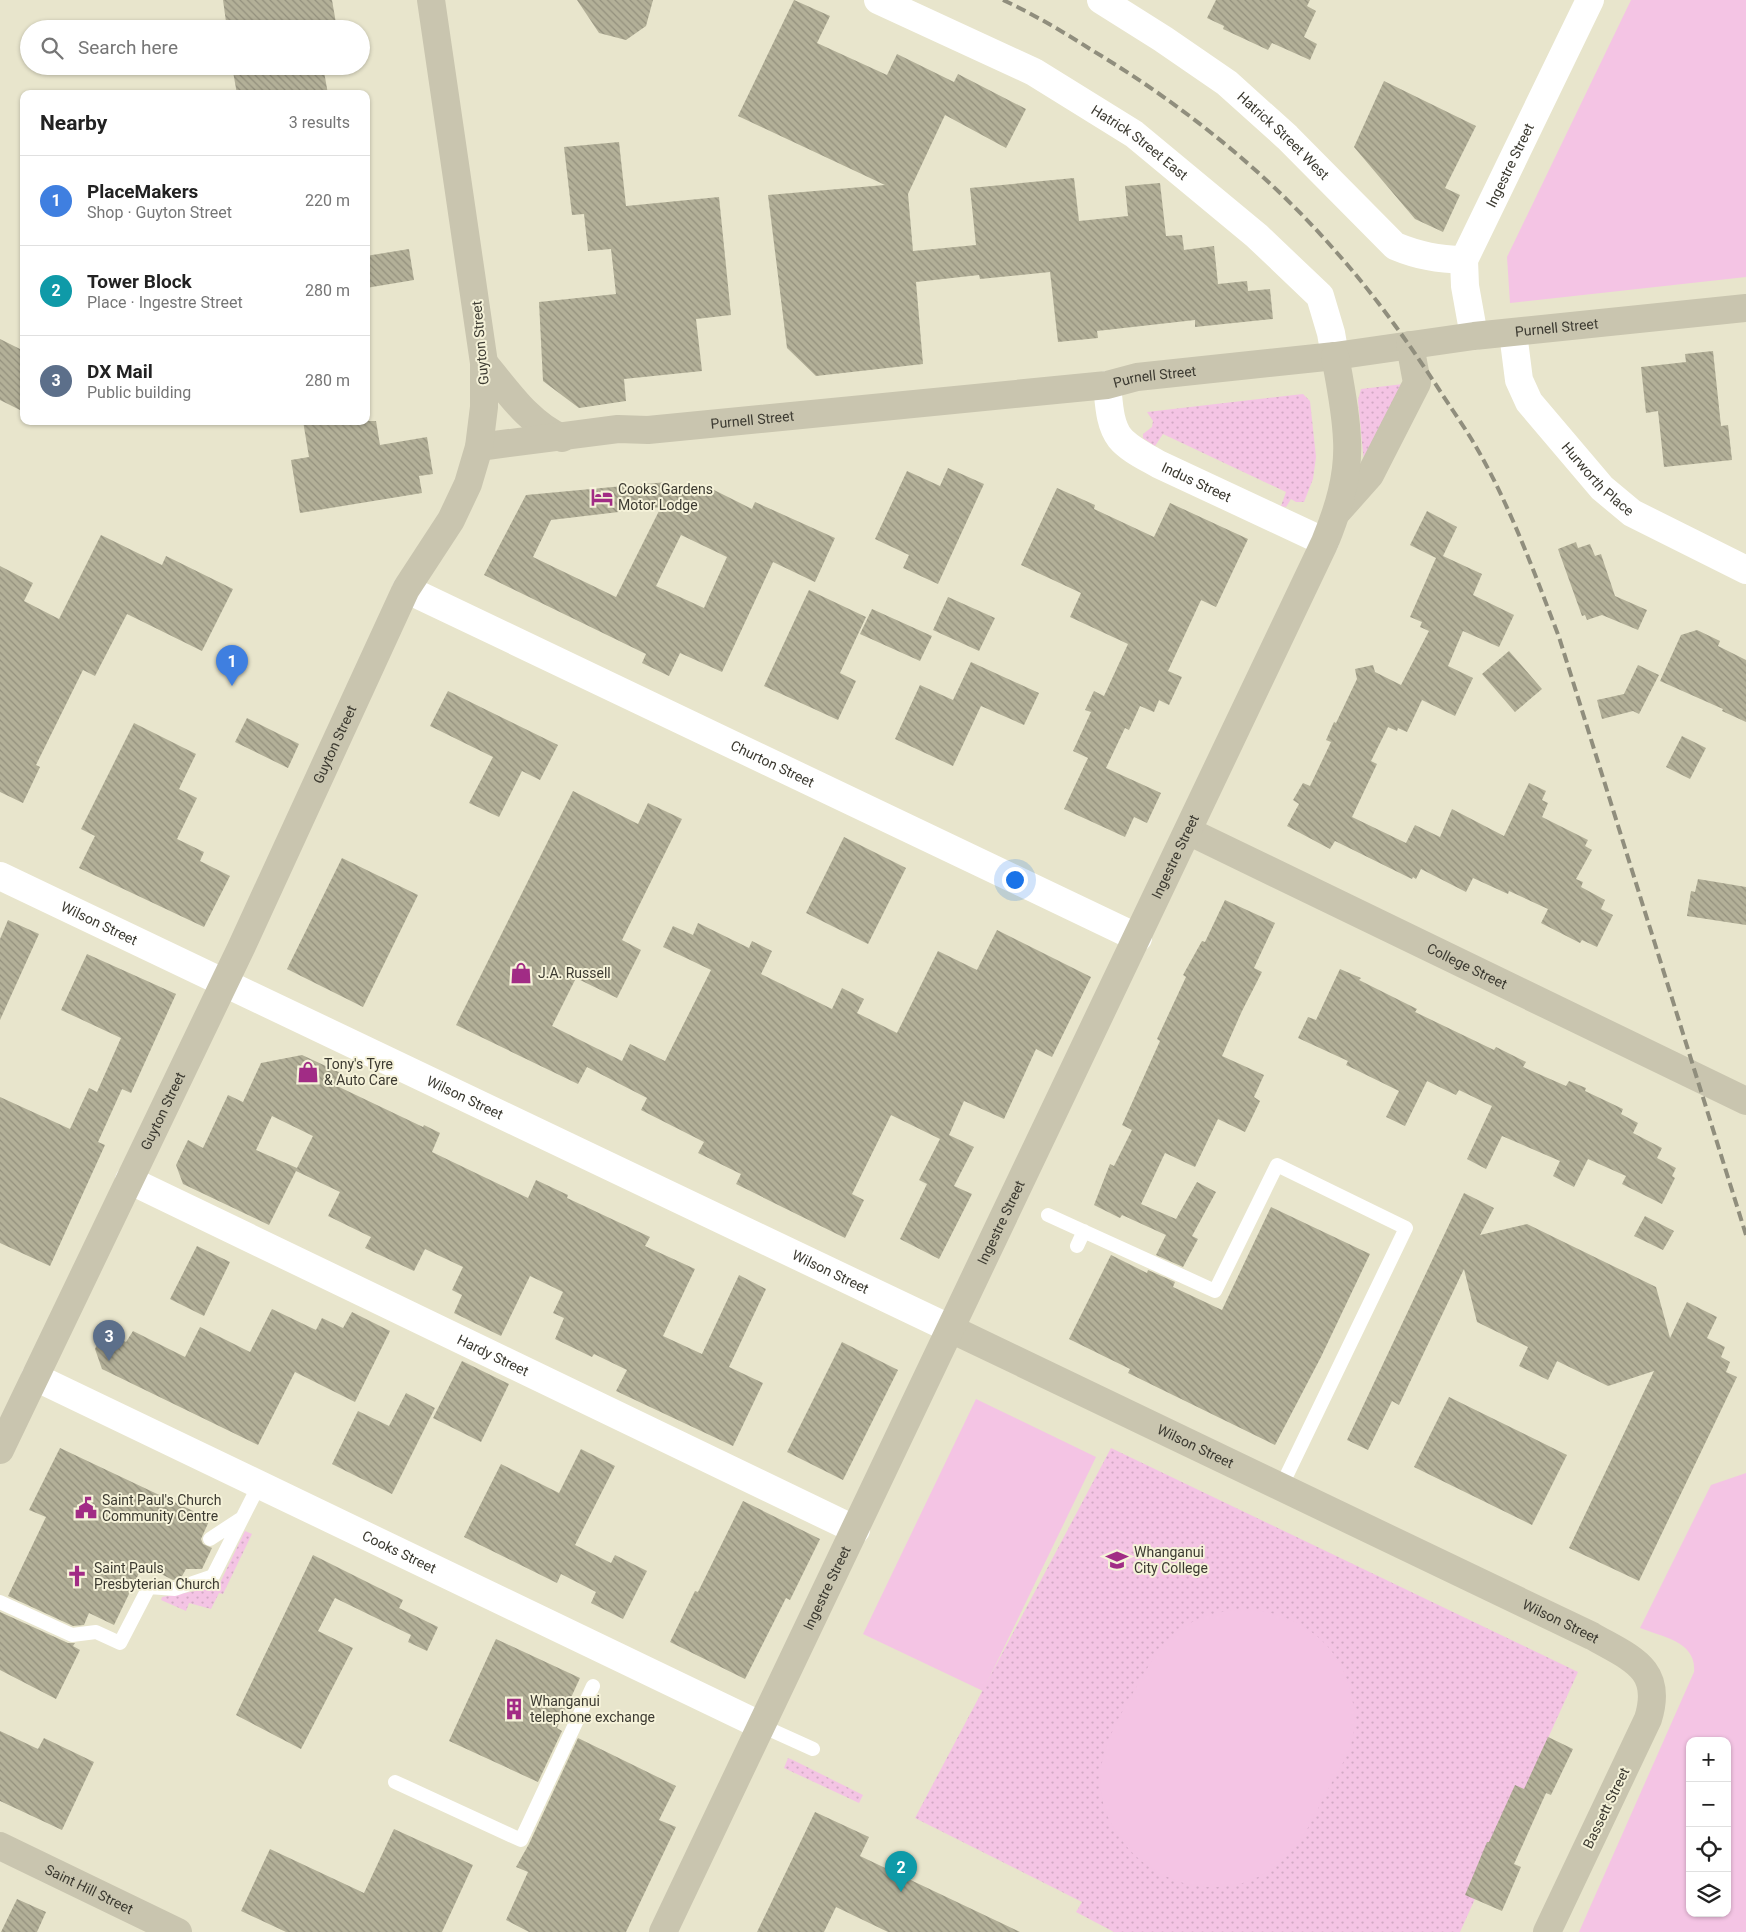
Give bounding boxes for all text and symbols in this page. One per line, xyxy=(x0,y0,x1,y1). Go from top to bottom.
search box xyxy=(20,20,370,75)
icon: search xyxy=(38,34,66,62)
text: Search here xyxy=(78,36,178,59)
street label: Hatrick Street West xyxy=(1234,88,1333,183)
street label: Hatrick Street East xyxy=(1088,102,1191,184)
text: Nearby xyxy=(40,111,107,135)
text: 3 results xyxy=(289,113,350,132)
street label: Ingestre Street xyxy=(1483,120,1537,210)
text: PlaceMakers xyxy=(87,180,198,203)
text: 1 xyxy=(51,191,61,210)
text: 220 m xyxy=(305,191,350,210)
text: Shop · Guyton Street xyxy=(87,203,232,222)
text: Tower Block xyxy=(87,270,192,293)
text: 2 xyxy=(51,281,61,300)
text: 280 m xyxy=(305,281,350,300)
text: Place · Ingestre Street xyxy=(87,293,243,312)
street label: Guyton Street xyxy=(468,300,492,386)
street label: Purnell Street xyxy=(1514,315,1599,340)
text: DX Mail xyxy=(87,360,153,383)
street label: Purnell Street xyxy=(1111,363,1197,391)
text: 3 xyxy=(51,371,61,390)
text: 280 m xyxy=(305,371,350,390)
text: Public building xyxy=(87,383,191,402)
street label: Purnell Street xyxy=(710,408,795,432)
street label: Hurworth Place xyxy=(1559,439,1637,519)
street label: Indus Street xyxy=(1159,459,1234,505)
place label: Cooks Gardens Motor Lodge xyxy=(618,481,713,513)
hotel icon: Cooks Gardens Motor Lodge xyxy=(589,484,615,510)
pin: 1 xyxy=(216,645,248,686)
street label: Guyton Street xyxy=(310,702,360,786)
street label: Churton Street xyxy=(728,737,817,791)
street label: Ingestre Street xyxy=(1148,812,1202,901)
your location xyxy=(1002,867,1028,893)
street label: Wilson Street xyxy=(59,898,140,948)
street label: College Street xyxy=(1424,940,1510,992)
shop icon: J.A. Russell xyxy=(508,960,534,986)
place label: J.A. Russell xyxy=(538,965,611,981)
place label: Tony's Tyre & Auto Care xyxy=(324,1056,398,1088)
shop icon: Tony's Tyre & Auto Care xyxy=(295,1059,321,1085)
street label: Guyton Street xyxy=(137,1069,188,1153)
street label: Wilson Street xyxy=(424,1072,506,1123)
street label: Ingestre Street xyxy=(974,1177,1028,1267)
street label: Wilson Street xyxy=(790,1247,872,1297)
pin: 3 xyxy=(93,1320,125,1361)
street label: Hardy Street xyxy=(455,1331,532,1379)
street label: Wilson Street xyxy=(1155,1421,1237,1471)
place label: Saint Paul's Church Community Centre xyxy=(102,1492,221,1524)
public building icon: Saint Paul's Church Community Centre xyxy=(73,1495,99,1521)
street label: Cooks Street xyxy=(360,1527,439,1577)
street label: Ingestre Street xyxy=(800,1543,854,1633)
place label: Whanganui City College xyxy=(1134,1544,1208,1576)
school or university icon: Whanganui City College xyxy=(1104,1547,1130,1573)
place label: Saint Pauls Presbyterian Church xyxy=(94,1560,220,1592)
church icon: Saint Pauls Presbyterian Church xyxy=(64,1563,90,1589)
street label: Wilson Street xyxy=(1520,1596,1602,1646)
place label: Whanganui telephone exchange xyxy=(530,1693,655,1725)
building icon: Whanganui telephone exchange xyxy=(501,1696,527,1722)
map controls xyxy=(1686,1737,1731,1917)
button: + xyxy=(1686,1737,1731,1782)
street label: Bassett Street xyxy=(1580,1765,1633,1851)
button: − xyxy=(1686,1782,1731,1827)
button: locate xyxy=(1686,1827,1731,1872)
pin: 2 xyxy=(885,1851,917,1892)
street label: Saint Hill Street xyxy=(43,1861,136,1917)
button: layers xyxy=(1686,1872,1731,1917)

